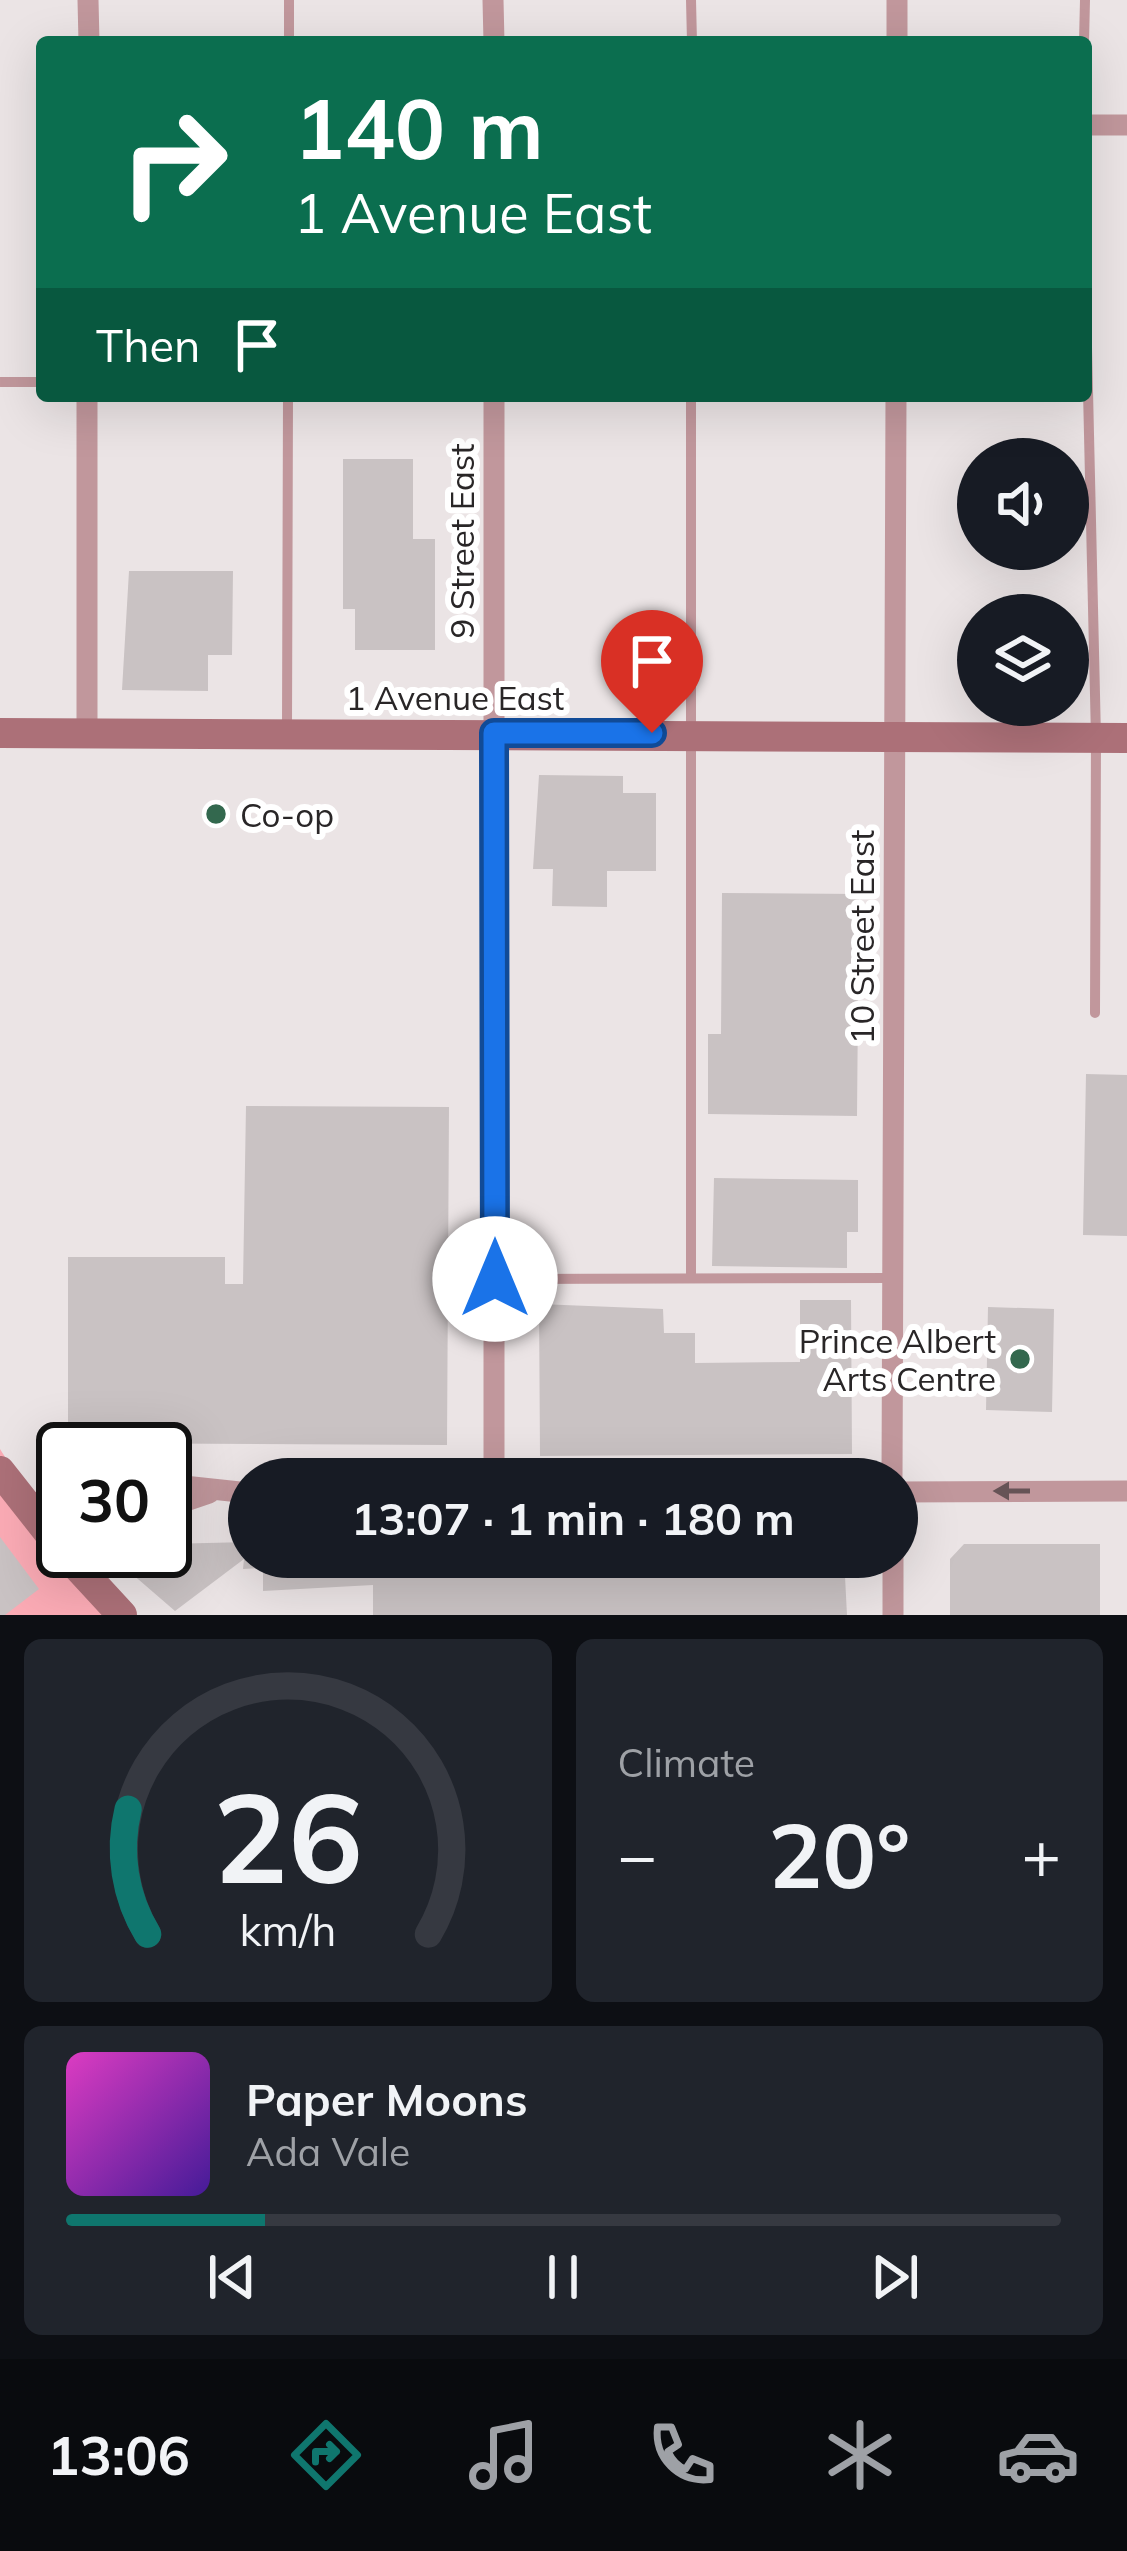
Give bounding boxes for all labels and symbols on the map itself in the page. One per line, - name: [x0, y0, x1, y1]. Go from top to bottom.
- street label: 9 Street East: [441, 444, 482, 639]
- pin: [601, 610, 703, 733]
- street label: 1 Avenue East: [346, 677, 564, 718]
- place label: Co-op: [240, 794, 334, 835]
- marker: Co-op: [203, 801, 229, 827]
- street label: 10 Street East: [841, 830, 882, 1044]
- position arrow: [432, 1216, 558, 1342]
- place label: Prince Albert Arts Centre: [799, 1320, 996, 1399]
- marker: Prince Albert Arts Centre: [1007, 1346, 1033, 1372]
- speed limit sign: 30: [36, 1422, 192, 1578]
- one-way arrow: [992, 1481, 1030, 1501]

